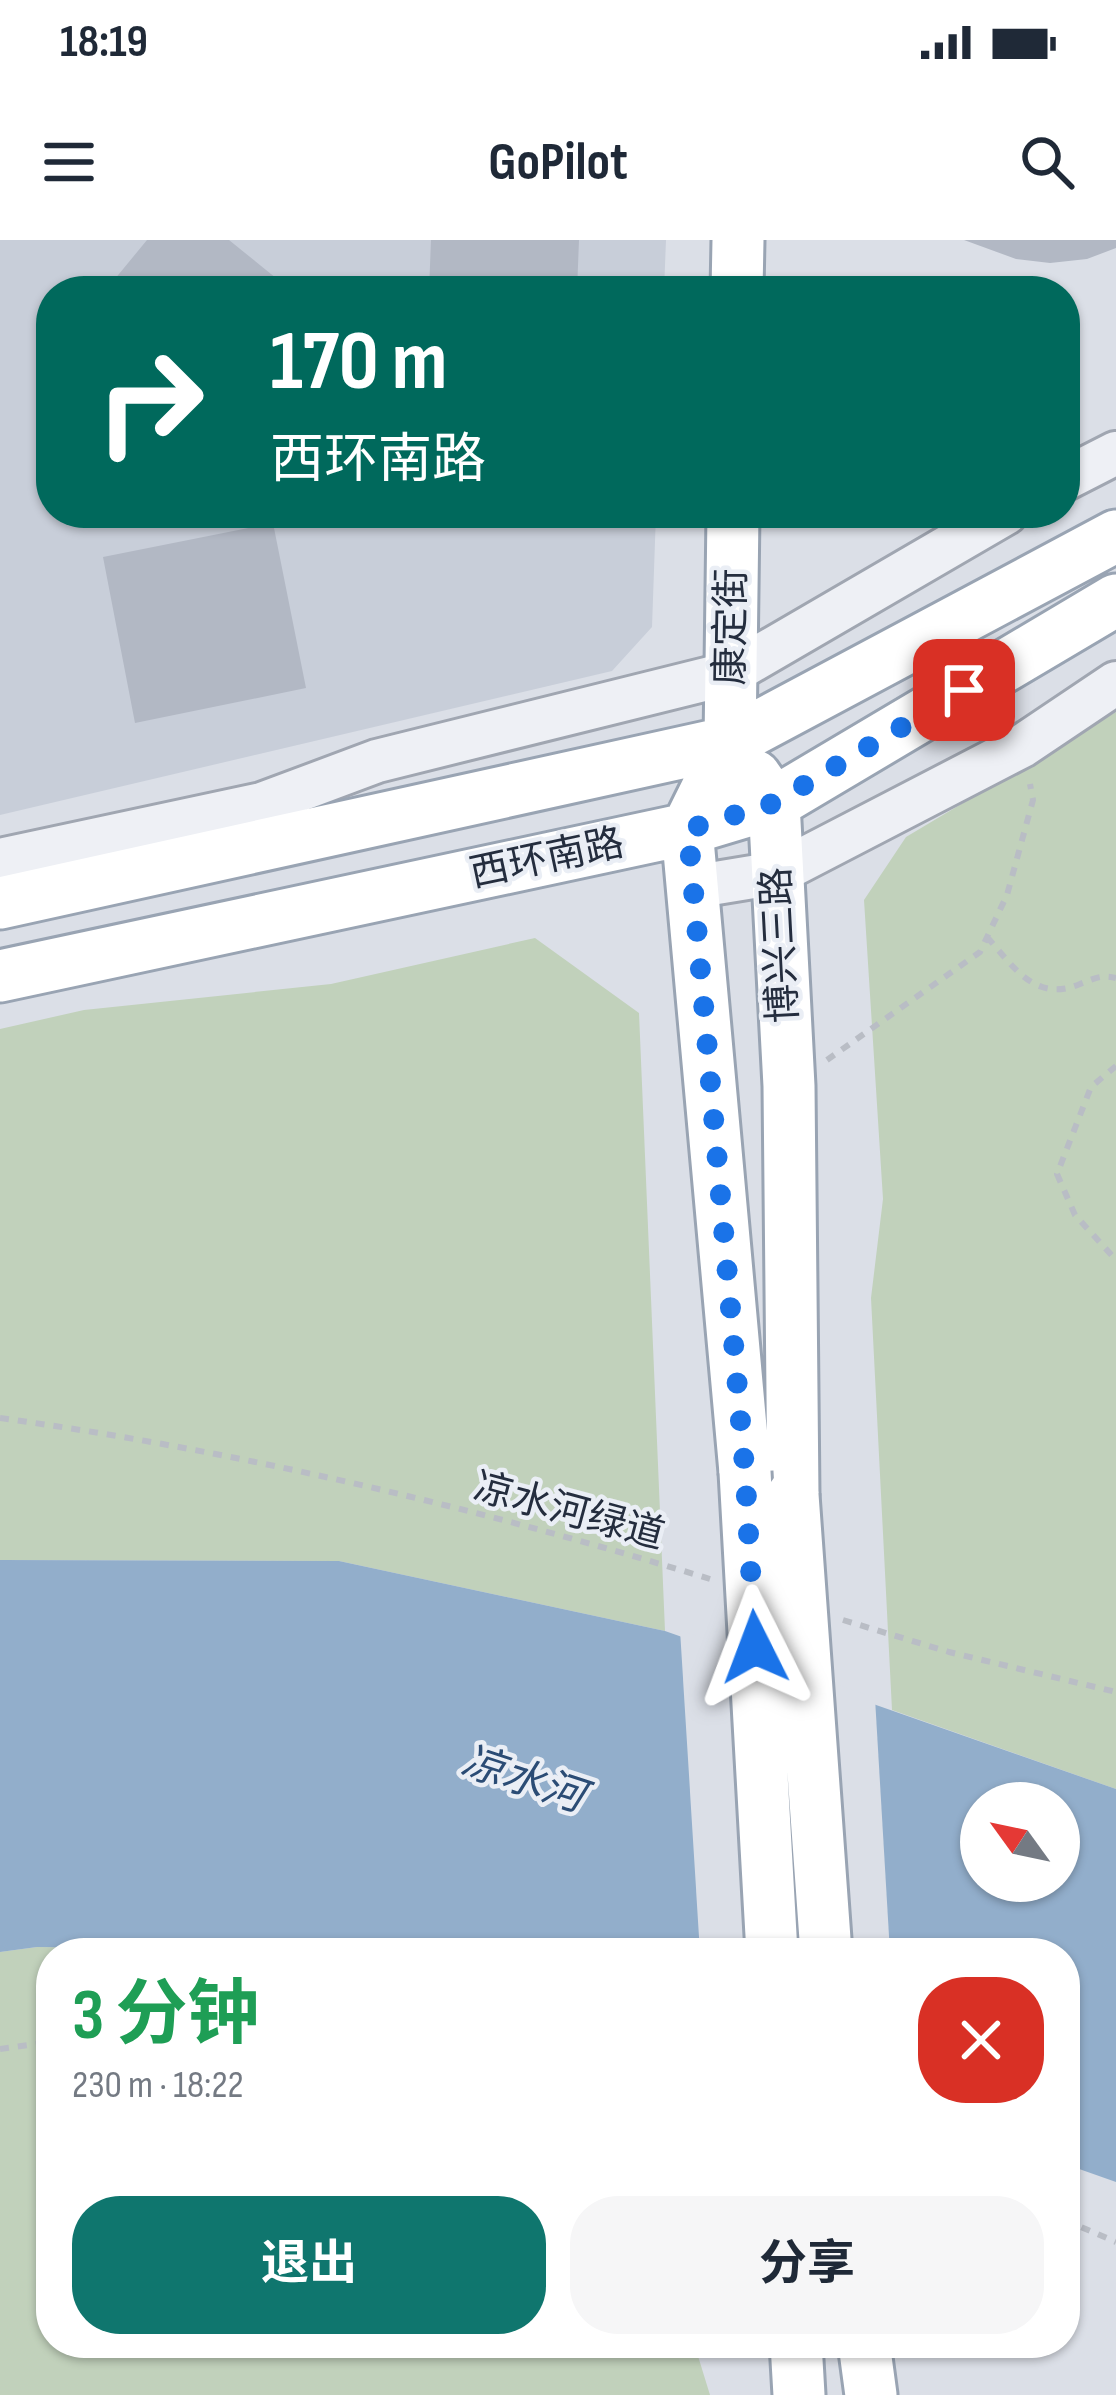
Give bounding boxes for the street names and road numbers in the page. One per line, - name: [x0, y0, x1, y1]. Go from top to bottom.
- street label: 康定街: [707, 568, 757, 686]
- street label: 西环南路: [466, 820, 628, 898]
- street label: 博兴三路: [753, 866, 809, 1024]
- street label: 凉水河绿道: [469, 1464, 669, 1560]

